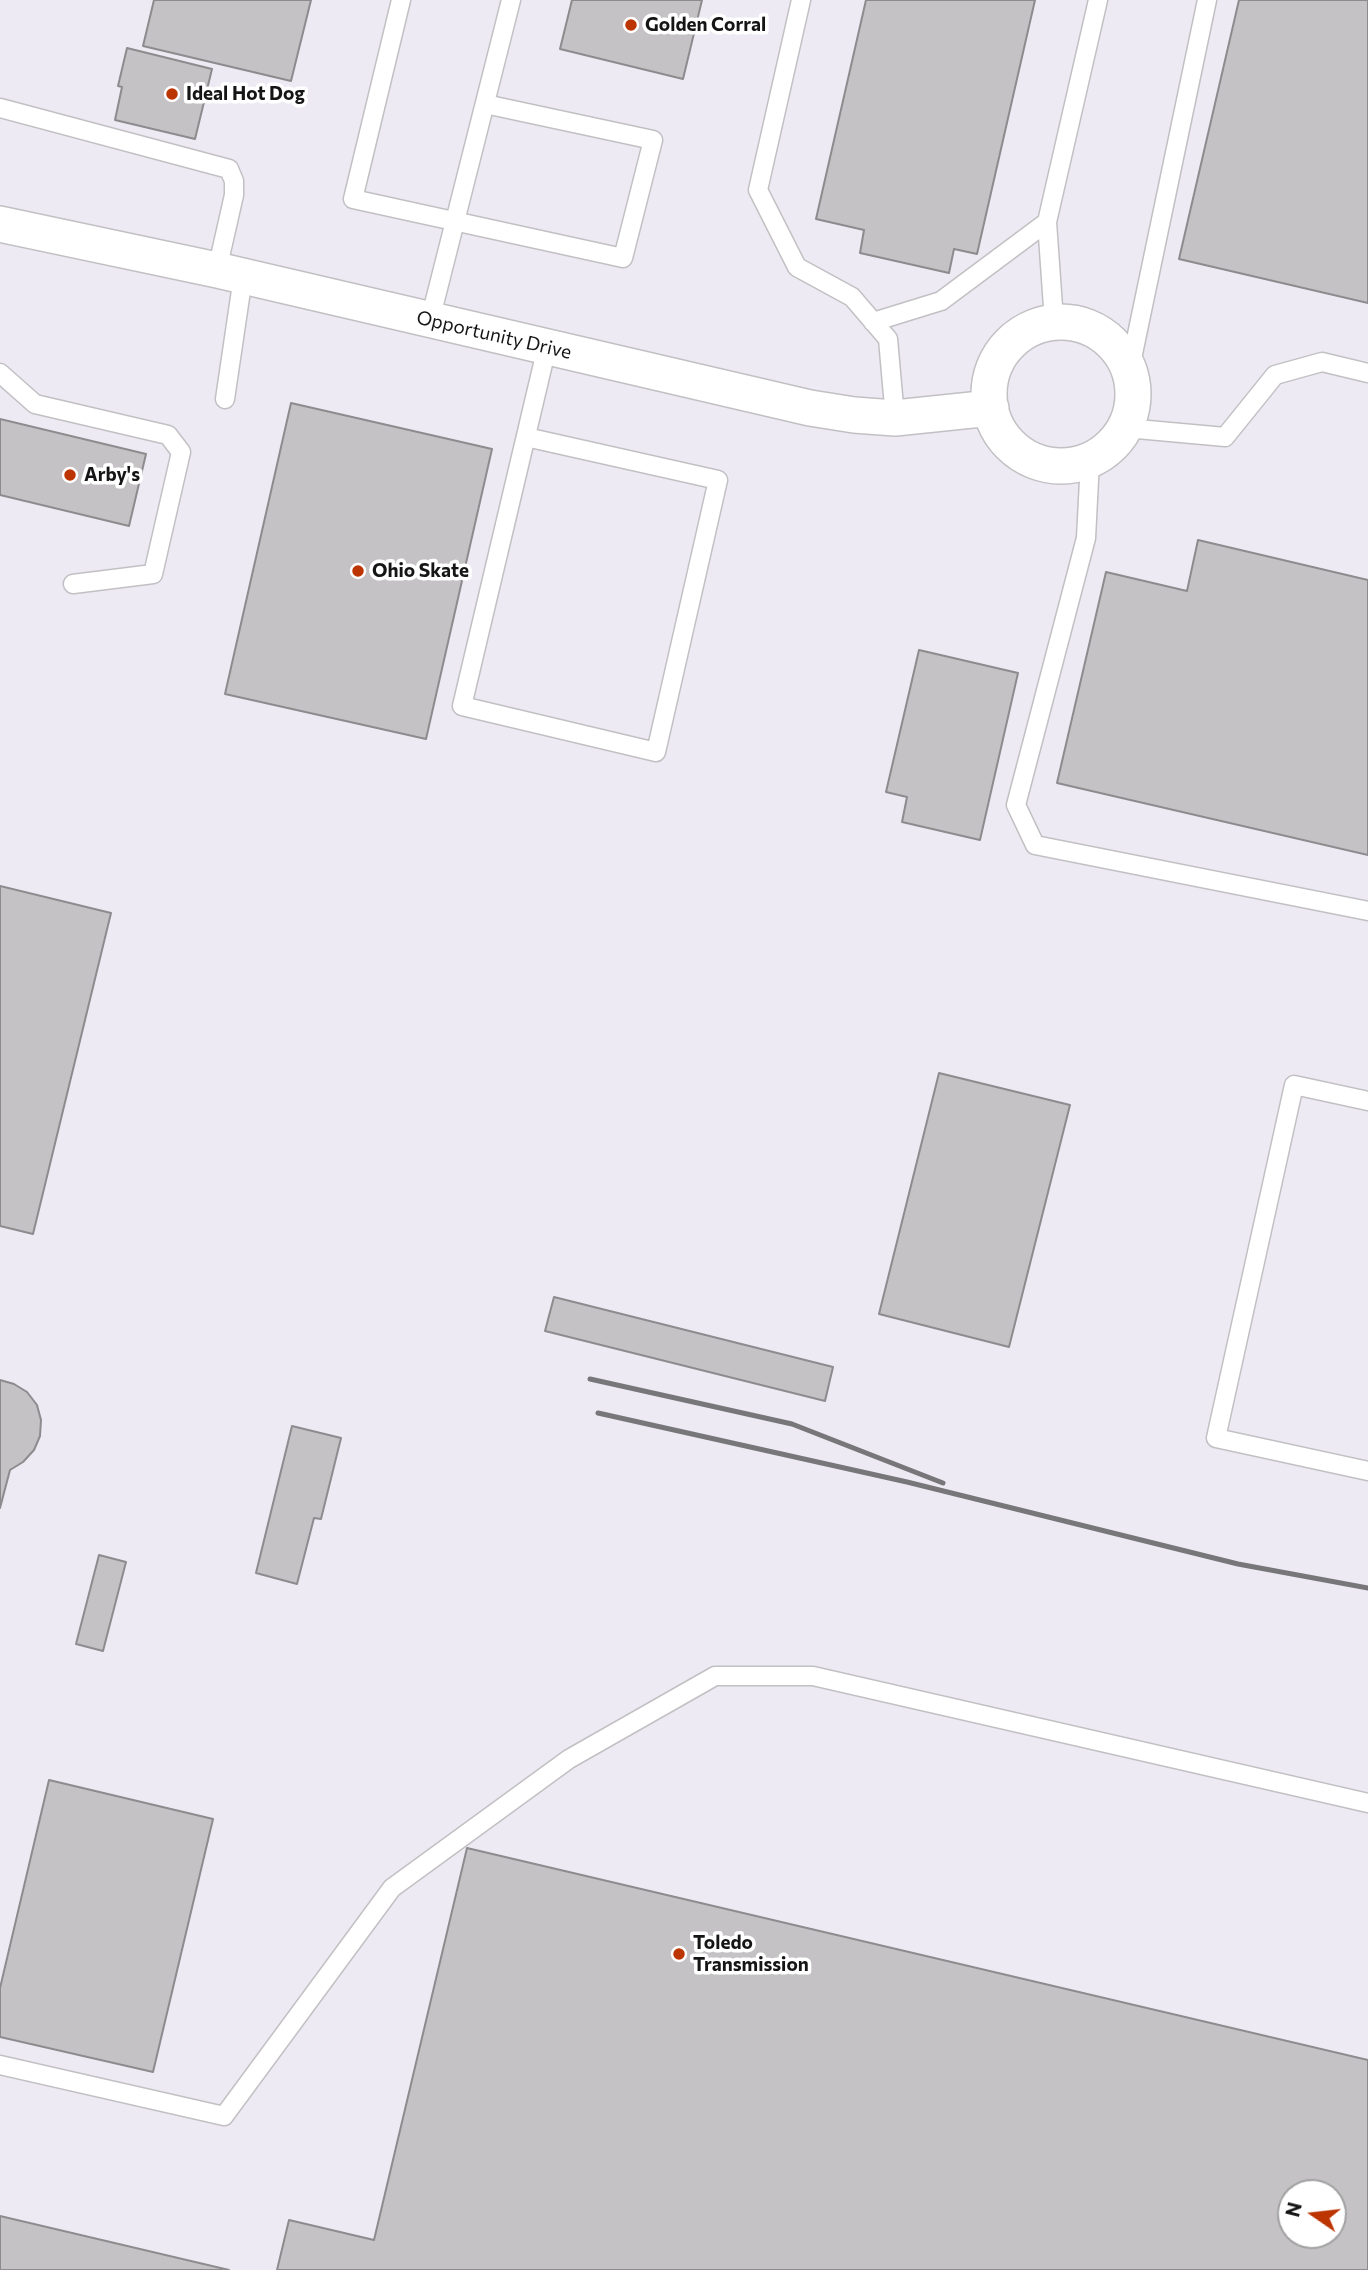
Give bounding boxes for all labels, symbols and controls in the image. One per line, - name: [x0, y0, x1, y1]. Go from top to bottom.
- place label: Golden Corral: [645, 14, 766, 36]
- marker: Golden Corral: [623, 17, 639, 33]
- place label: Ideal Hot Dog: [186, 83, 305, 105]
- marker: Ideal Hot Dog: [164, 86, 180, 102]
- street label: Opportunity Drive: [414, 306, 574, 364]
- place label: Arby's: [84, 464, 140, 486]
- marker: Arby's: [62, 467, 78, 483]
- place label: Ohio Skate: [372, 560, 469, 582]
- marker: Ohio Skate: [350, 563, 366, 579]
- place label: Toledo Transmission: [693, 1932, 809, 1976]
- marker: Toledo Transmission: [671, 1946, 687, 1962]
- north arrow: [1277, 2179, 1347, 2249]
- text: N: [1280, 2200, 1306, 2219]

